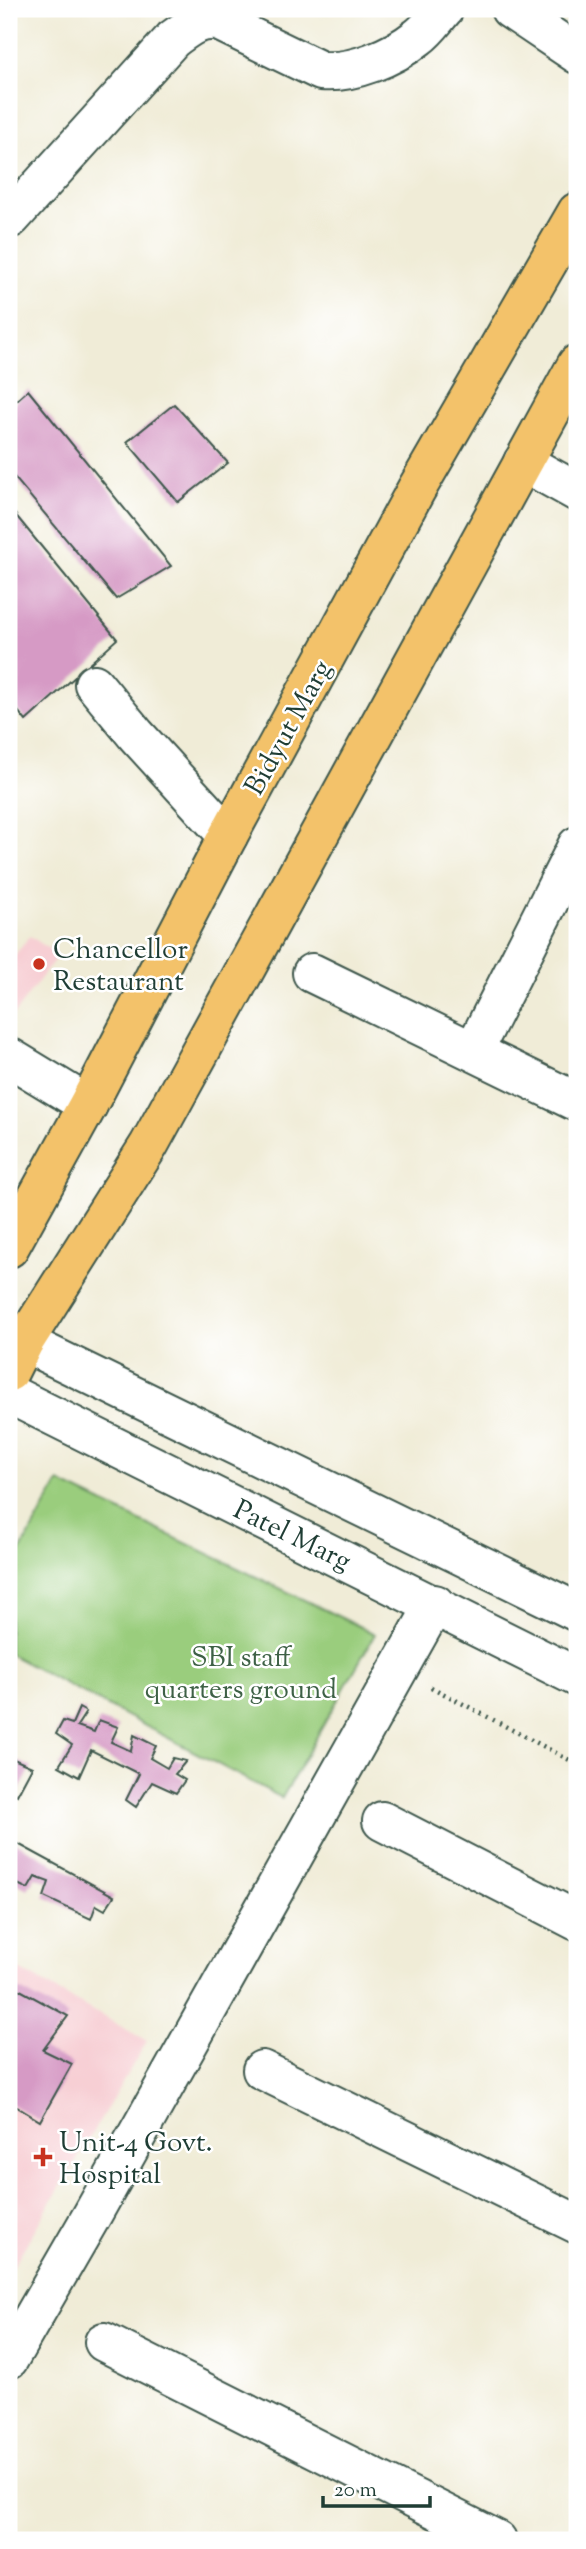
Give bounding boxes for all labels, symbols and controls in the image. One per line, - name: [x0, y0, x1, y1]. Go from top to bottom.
- street label: Bidyut Marg: [236, 654, 343, 803]
- place label: Chancellor Restaurant: [53, 931, 188, 1003]
- marker: Chancellor Restaurant: [31, 956, 47, 972]
- street label: Patel Marg: [226, 1491, 357, 1582]
- park label: SBI staff quarters ground: [145, 1639, 337, 1711]
- place label: Unit-4 Govt. Hospital: [59, 2124, 213, 2196]
- marker: Unit-4 Govt. Hospital: [33, 2147, 53, 2167]
- scale bar: [323, 2465, 430, 2509]
- text: 20 m: [334, 2476, 377, 2506]

